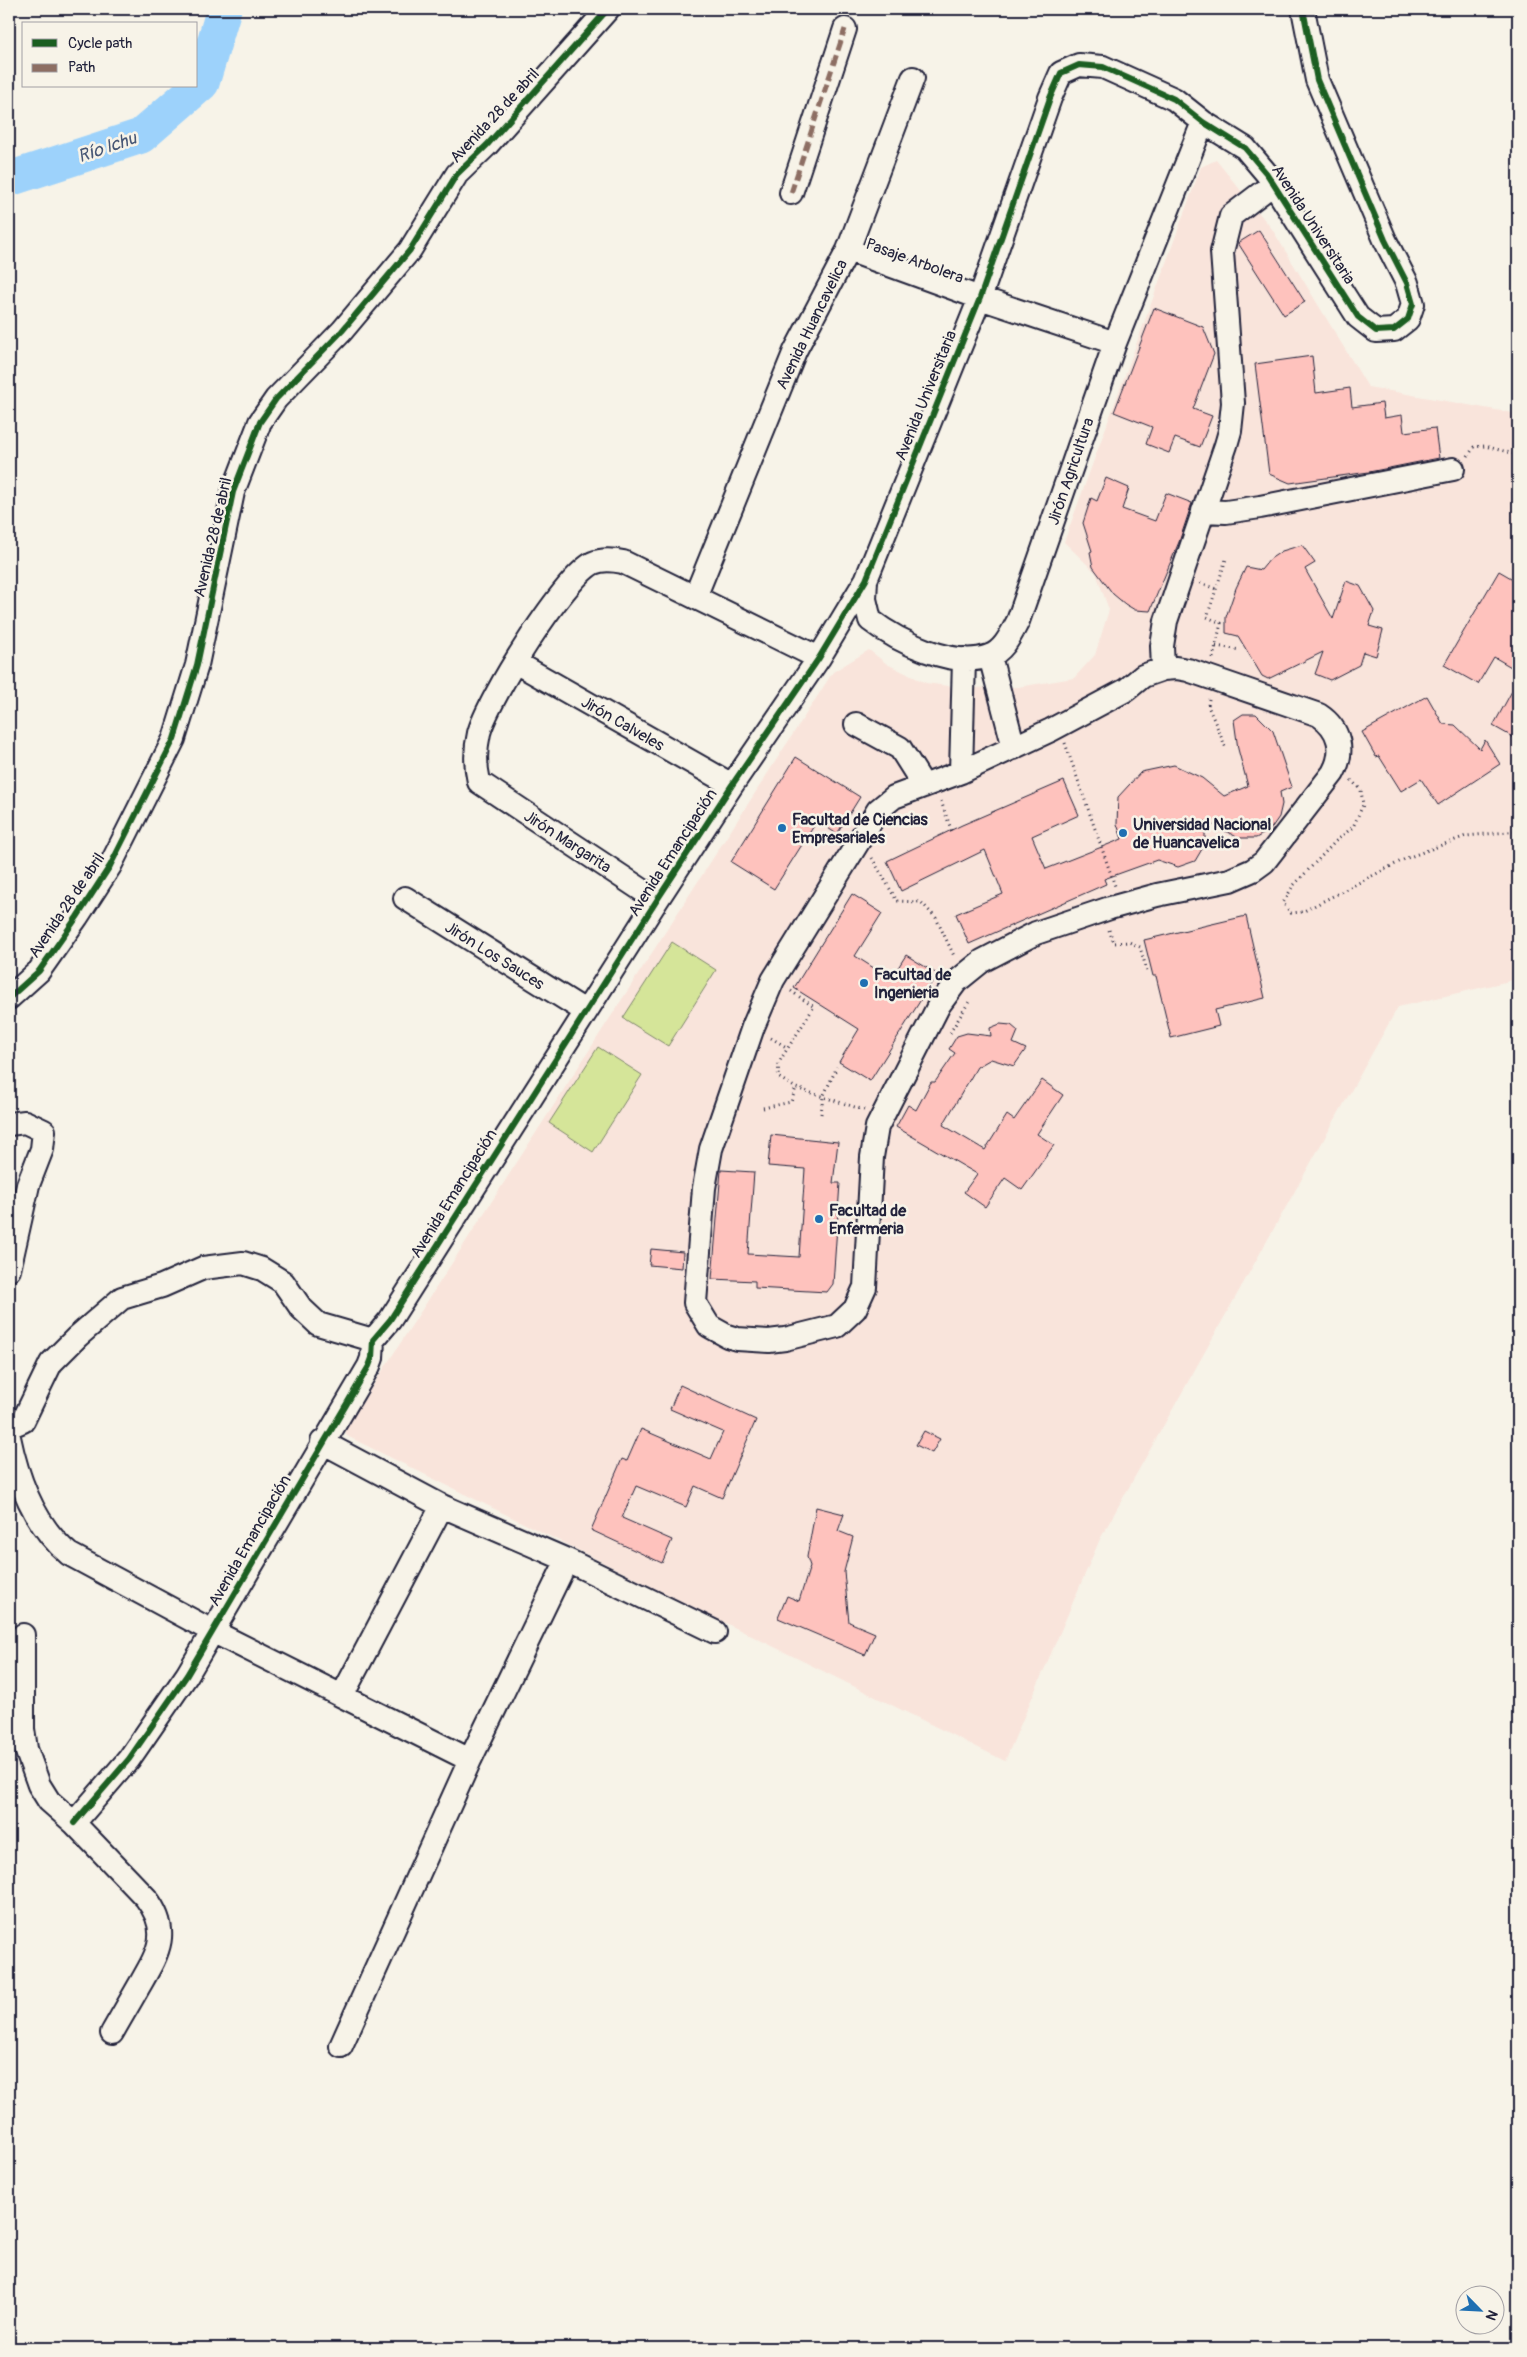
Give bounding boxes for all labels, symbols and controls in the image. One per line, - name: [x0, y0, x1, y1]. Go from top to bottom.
- legend: [22, 22, 198, 88]
- text: Cycle path: [68, 34, 132, 53]
- text: Path: [68, 58, 95, 77]
- street label: Avenida 28 de abril: [446, 64, 544, 167]
- water label: Río Ichu: [75, 126, 140, 168]
- street label: Avenida Universitaria: [1267, 161, 1359, 288]
- street label: Pasaje Arbolera: [863, 234, 966, 288]
- street label: Avenida Huancavelica: [772, 256, 852, 393]
- street label: Avenida Universitaria: [891, 327, 961, 463]
- street label: Jirón Agricultura: [1043, 415, 1099, 528]
- street label: Avenida 28 de abril: [189, 475, 236, 599]
- street label: Jirón Calveles: [577, 692, 668, 756]
- street label: Avenida Emancipación: [624, 785, 722, 920]
- street label: Jirón Margarita: [520, 806, 615, 877]
- place label: Facultad de Ciencias Empresariales: [792, 810, 928, 848]
- place label: Universidad Nacional de Huancavelica: [1133, 815, 1272, 853]
- marker: Facultad de Ciencias Empresariales: [776, 822, 788, 834]
- marker: Universidad Nacional de Huancavelica: [1117, 827, 1129, 839]
- street label: Avenida 28 de abril: [24, 849, 109, 962]
- street label: Jirón Los Sauces: [441, 917, 548, 994]
- place label: Facultad de Ingenieria: [874, 965, 952, 1003]
- marker: Facultad de Ingenieria: [858, 977, 870, 989]
- street label: Avenida Emancipación: [406, 1125, 502, 1262]
- place label: Facultad de Enfermeria: [829, 1201, 907, 1239]
- marker: Facultad de Enfermeria: [813, 1213, 825, 1225]
- street label: Avenida Emancipación: [204, 1471, 296, 1610]
- north arrow: [1454, 2284, 1504, 2334]
- text: N: [1482, 2307, 1501, 2323]

